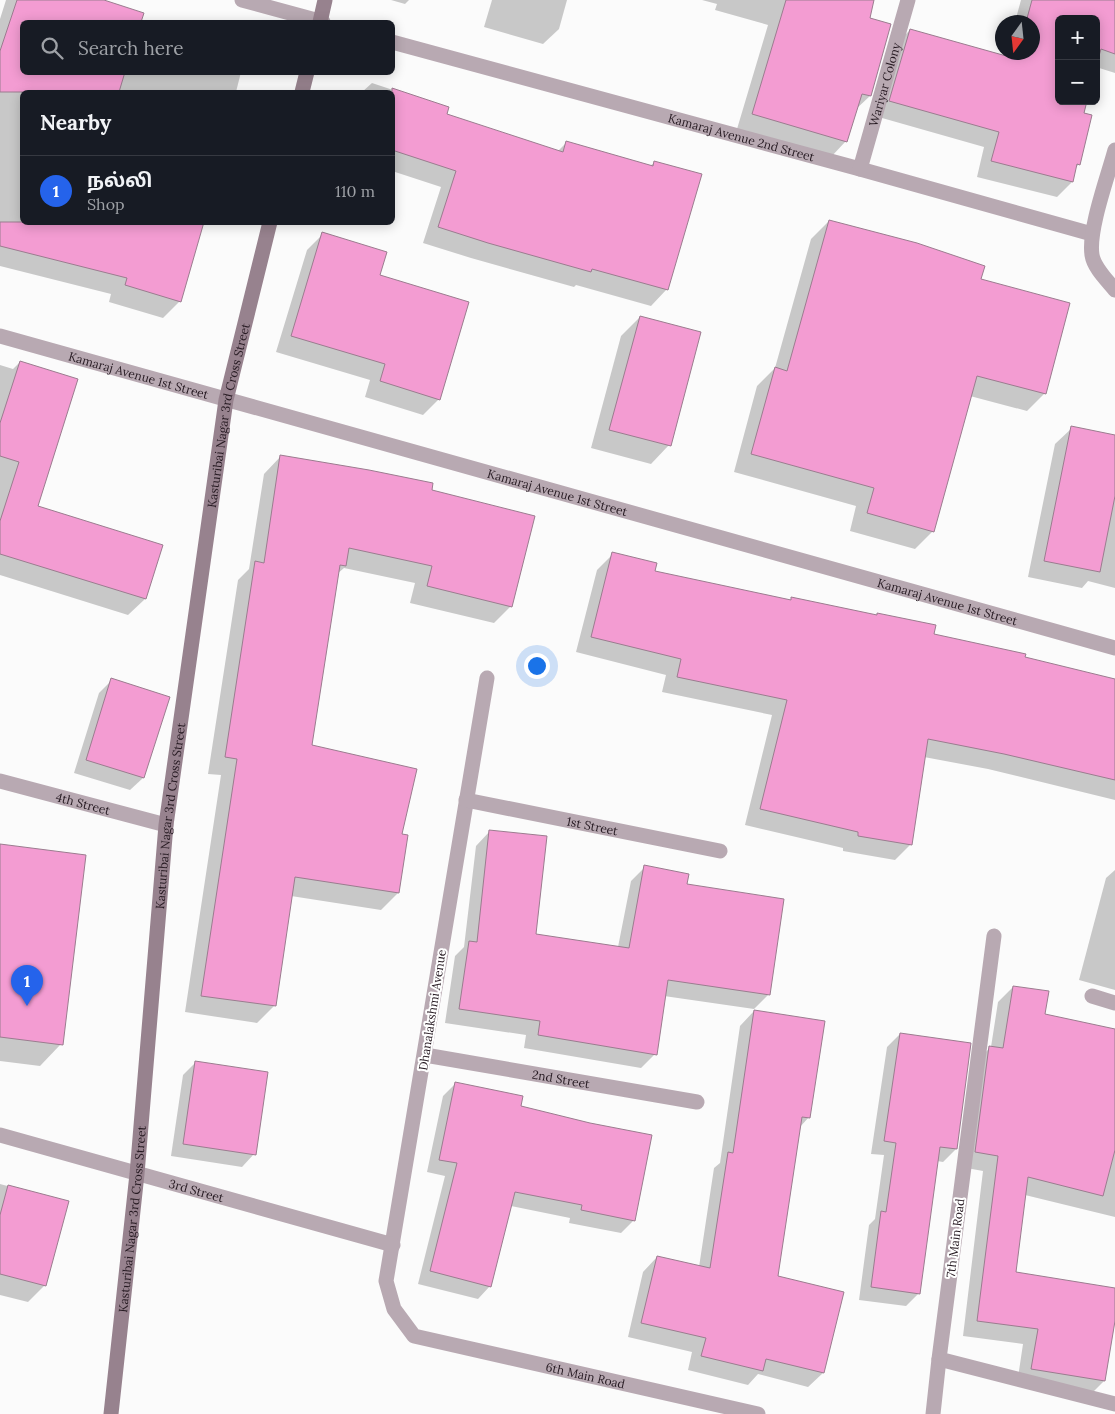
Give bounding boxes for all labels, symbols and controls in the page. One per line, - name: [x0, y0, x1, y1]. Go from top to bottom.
- north arrow: [995, 15, 1040, 60]
- map controls: [1055, 15, 1100, 105]
- button: +: [1055, 15, 1100, 60]
- search box: [20, 20, 395, 75]
- icon: search: [38, 34, 66, 62]
- text: Search here: [78, 36, 184, 60]
- street label: Wariyar Colony: [865, 40, 903, 128]
- button: −: [1055, 60, 1100, 105]
- text: Nearby: [40, 109, 111, 136]
- street label: Kamaraj Avenue 2nd Street: [666, 110, 817, 164]
- text: நல்லி: [87, 168, 152, 192]
- text: 1: [53, 181, 59, 201]
- text: 110 m: [335, 181, 375, 201]
- text: Shop: [87, 194, 125, 214]
- street label: Kasturibai Nagar 3rd Cross Street: [203, 321, 252, 509]
- street label: Kamaraj Avenue 1st Street: [67, 348, 211, 402]
- street label: Kamaraj Avenue 1st Street: [486, 465, 630, 519]
- street label: Kamaraj Avenue 1st Street: [876, 574, 1020, 628]
- your location: [524, 653, 550, 679]
- street label: Kasturibai Nagar 3rd Cross Street: [152, 721, 188, 910]
- street label: 4th Street: [54, 789, 112, 817]
- street label: 1st Street: [566, 813, 620, 838]
- street label: Dhanalakshmi Avenue: [415, 948, 449, 1072]
- pin: 1: [11, 965, 43, 1006]
- street label: 2nd Street: [531, 1066, 591, 1091]
- street label: Kasturibai Nagar 3rd Cross Street: [115, 1125, 149, 1313]
- street label: 3rd Street: [167, 1175, 226, 1205]
- street label: 7th Main Road: [943, 1198, 967, 1278]
- street label: 6th Main Road: [544, 1359, 627, 1391]

